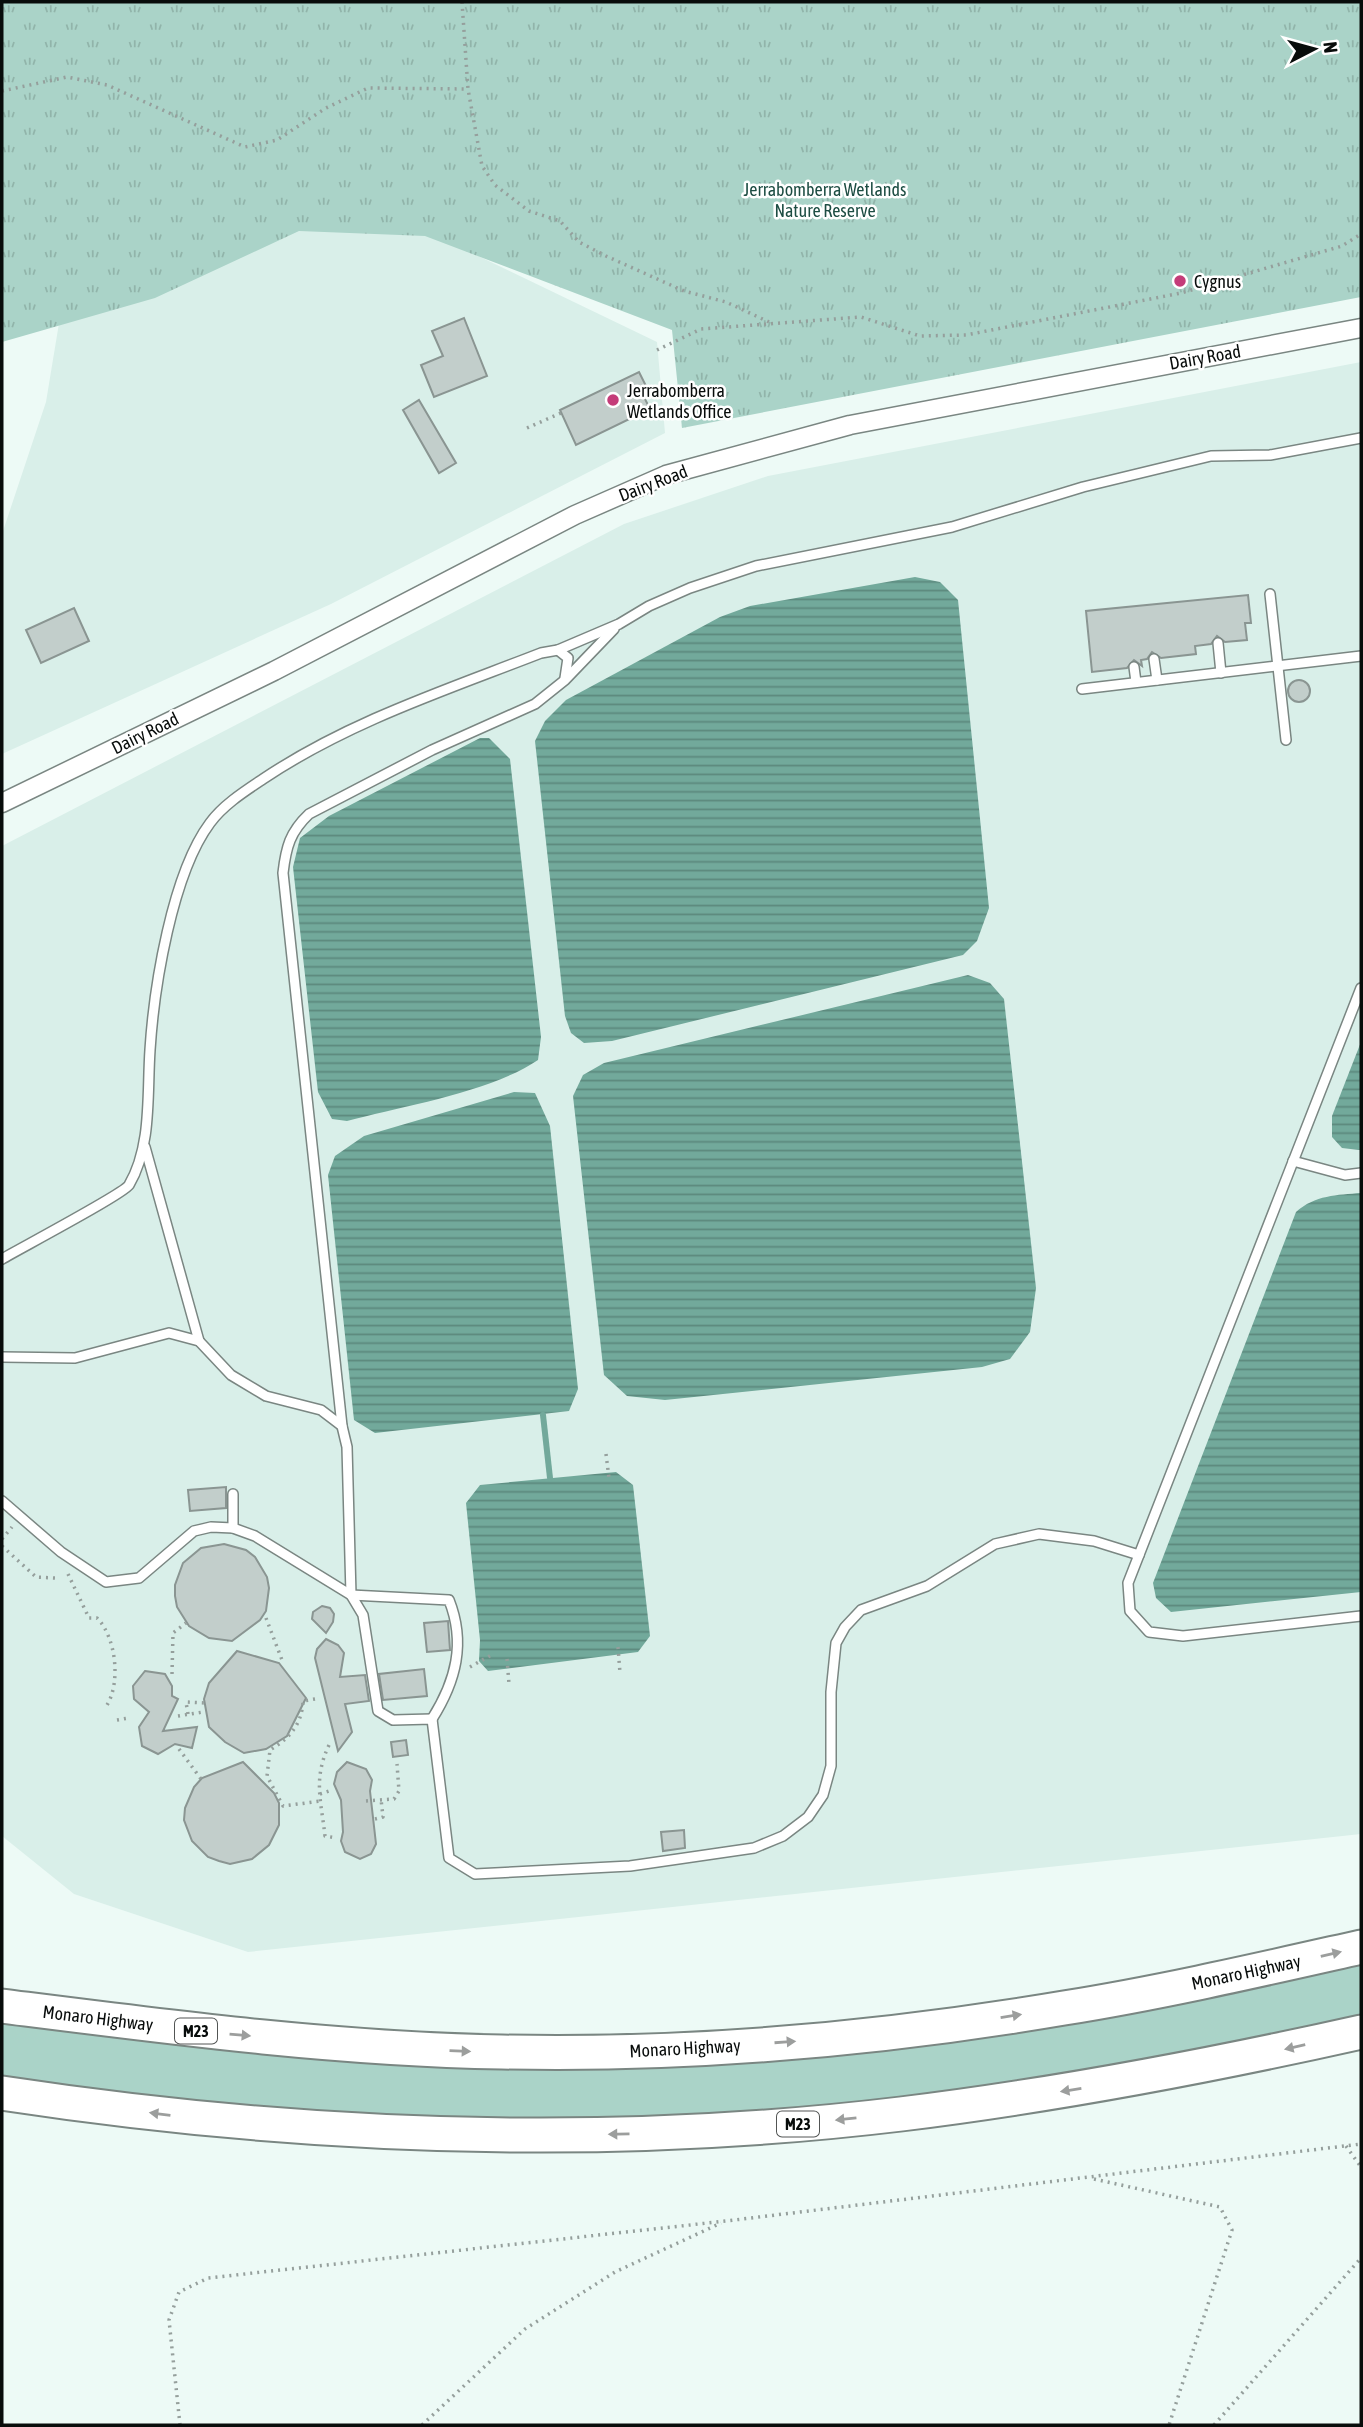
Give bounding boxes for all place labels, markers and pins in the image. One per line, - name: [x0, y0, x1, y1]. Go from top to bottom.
- place label: Cygnus: [1194, 271, 1241, 292]
- marker: Cygnus: [1172, 273, 1188, 289]
- place label: Jerrabomberra Wetlands Office: [627, 380, 731, 422]
- marker: Jerrabomberra Wetlands Office: [605, 392, 621, 408]

